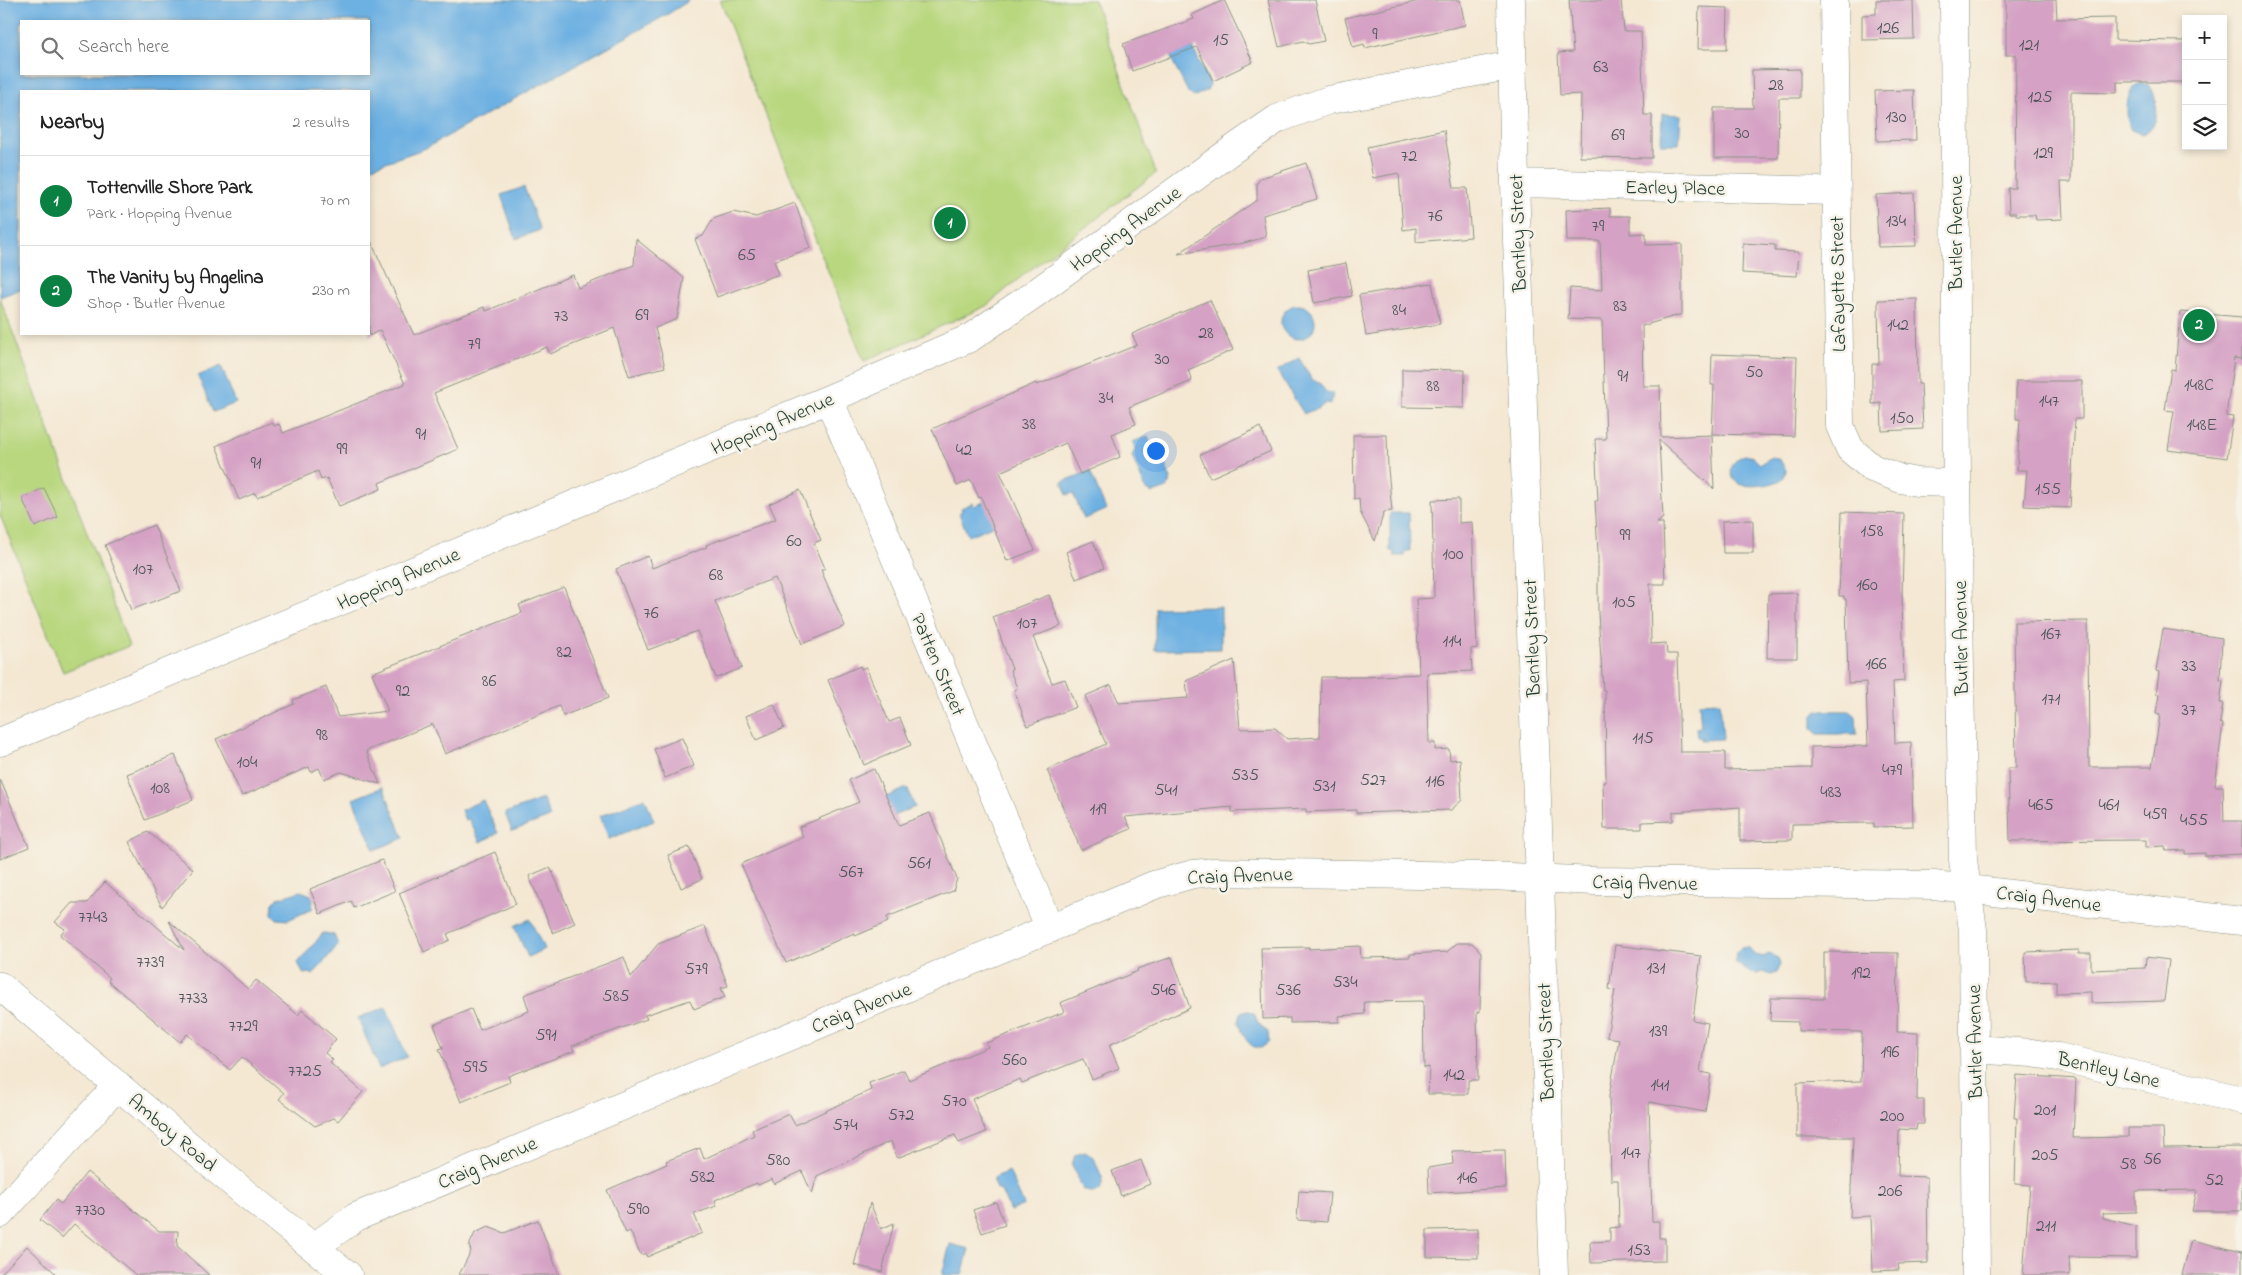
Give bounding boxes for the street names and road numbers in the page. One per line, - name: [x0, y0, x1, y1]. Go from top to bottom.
- street label: Bentley Street: [1503, 173, 1536, 293]
- street label: Earley Place: [1625, 174, 1725, 205]
- street label: Butler Avenue: [1943, 176, 1972, 291]
- street label: Hopping Avenue: [1065, 180, 1189, 281]
- street label: Lafayette Street: [1824, 215, 1855, 352]
- street label: Hopping Avenue: [707, 386, 839, 465]
- street label: Hopping Avenue: [333, 541, 465, 620]
- street label: Bentley Street: [1517, 578, 1550, 698]
- street label: Butler Avenue: [1947, 580, 1978, 697]
- street label: Patten Street: [902, 609, 971, 721]
- street label: Craig Avenue: [1187, 861, 1293, 895]
- street label: Craig Avenue: [1592, 869, 1698, 901]
- street label: Craig Avenue: [1995, 880, 2103, 922]
- street label: Craig Avenue: [808, 976, 917, 1043]
- street label: Bentley Street: [1531, 982, 1564, 1102]
- street label: Butler Avenue: [1961, 984, 1992, 1101]
- street label: Bentley Lane: [2053, 1045, 2163, 1097]
- street label: Amboy Road: [121, 1088, 222, 1180]
- street label: Craig Avenue: [434, 1130, 543, 1199]

